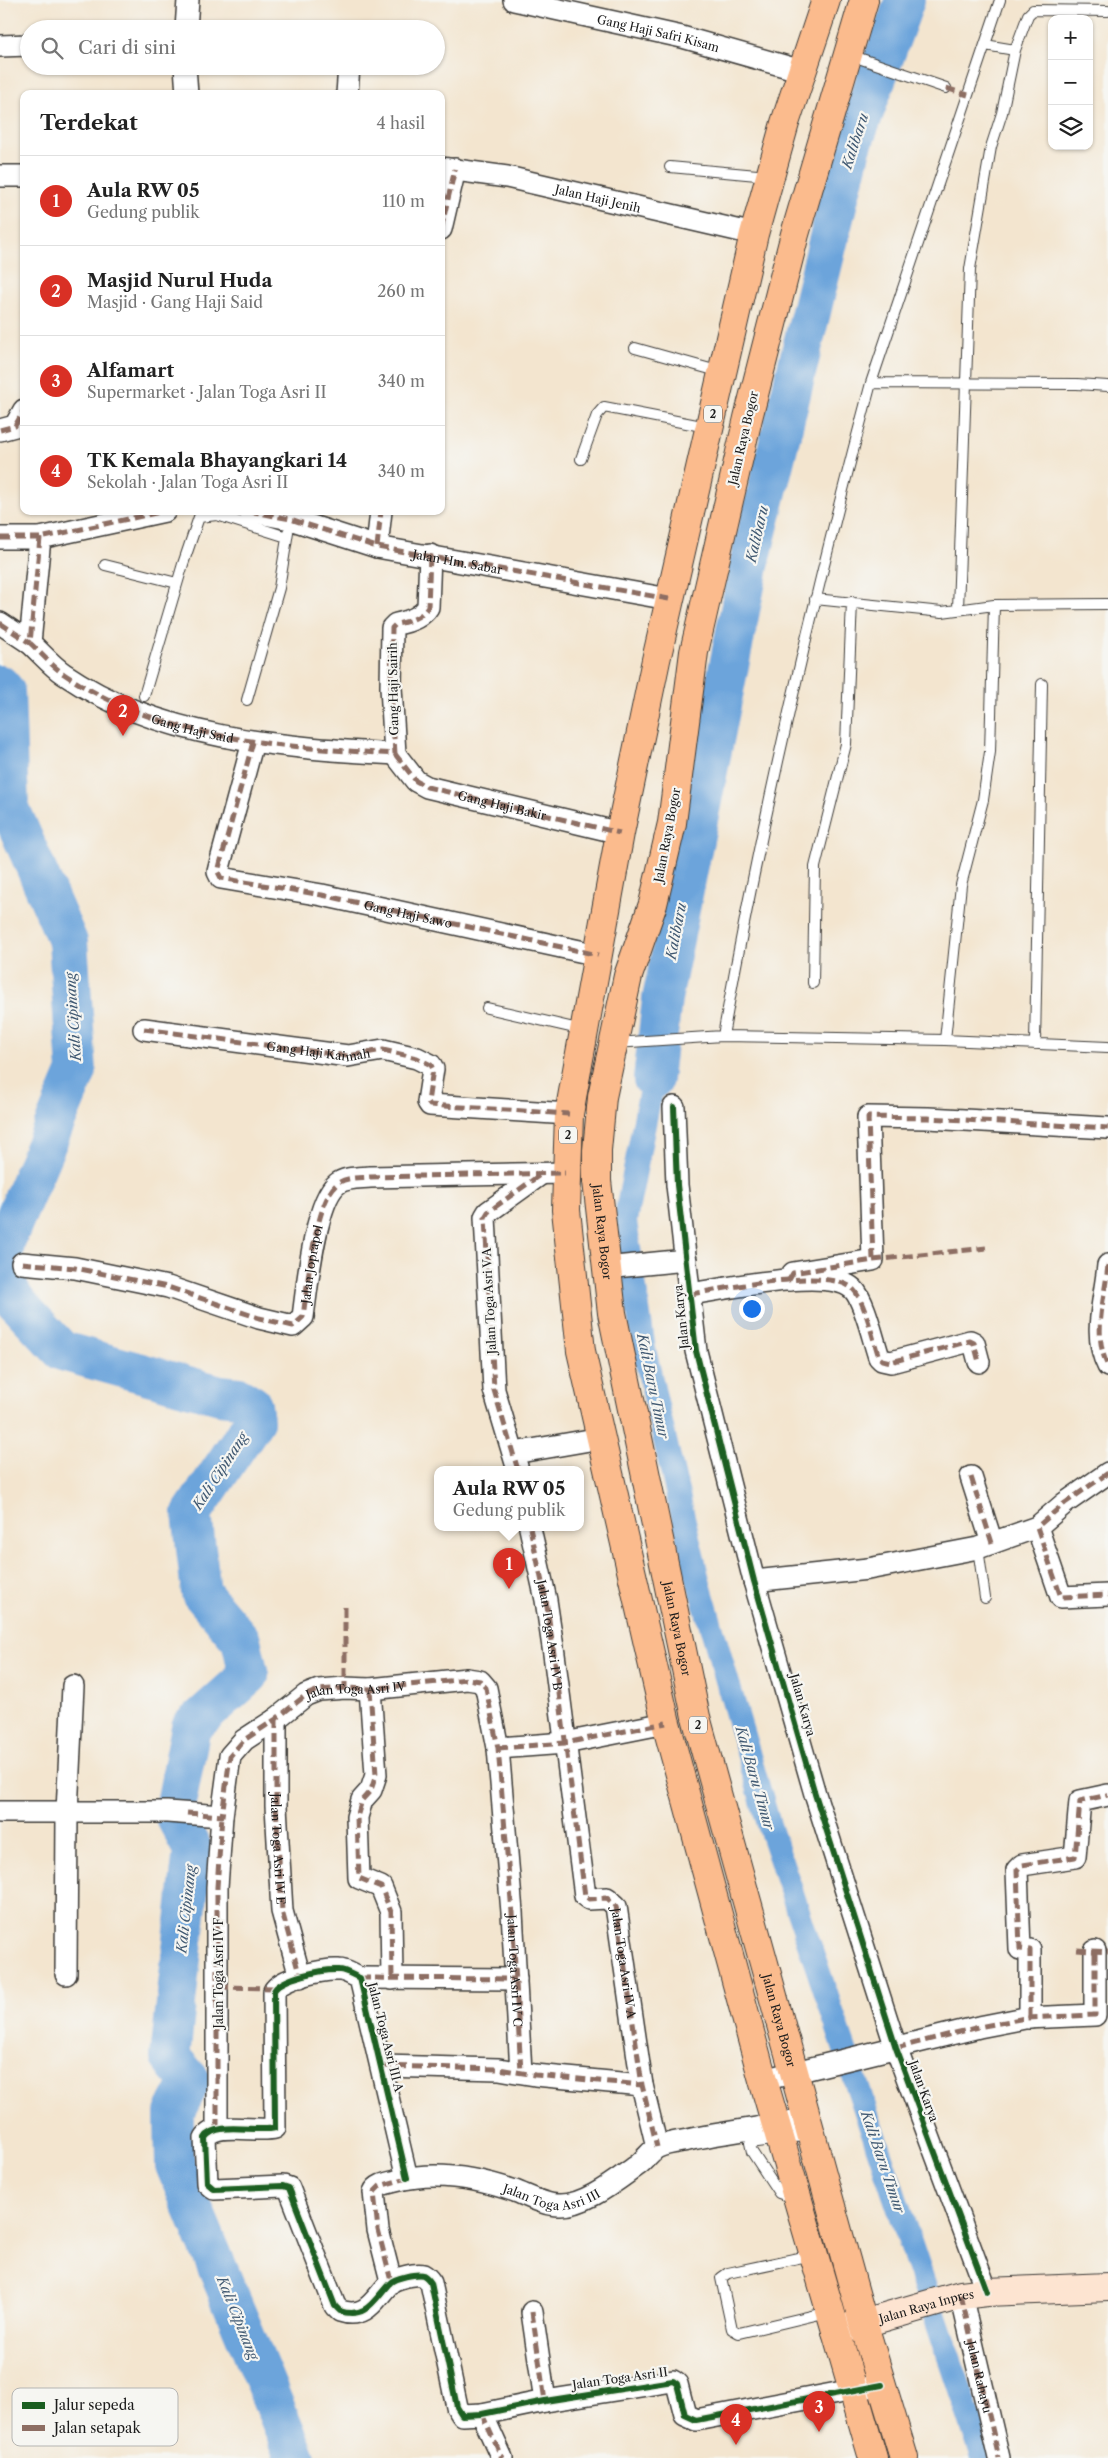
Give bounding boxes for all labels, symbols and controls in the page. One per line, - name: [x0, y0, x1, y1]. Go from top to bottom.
- street label: Gang Haji Safri Kisam: [596, 11, 721, 55]
- map controls: [1048, 15, 1093, 150]
- button: +: [1048, 15, 1093, 60]
- search box: [20, 20, 445, 75]
- icon: search: [38, 34, 66, 62]
- text: Cari di sini: [78, 36, 176, 59]
- button: −: [1048, 60, 1093, 105]
- button: layers: [1048, 105, 1093, 150]
- text: Terdekat: [40, 110, 138, 135]
- water label: Kalibaru: [837, 110, 873, 172]
- text: 4 hasil: [376, 113, 425, 133]
- text: Aula RW 05: [87, 179, 199, 202]
- street label: Jalan Haji Jenih: [552, 180, 643, 215]
- text: 1: [52, 191, 60, 211]
- text: 110 m: [382, 191, 425, 211]
- text: Gedung publik: [87, 202, 199, 222]
- text: Masjid Nurul Huda: [87, 269, 273, 292]
- text: 2: [51, 281, 61, 301]
- text: 260 m: [377, 281, 425, 301]
- text: Masjid · Gang Haji Said: [87, 292, 263, 312]
- text: Alfamart: [87, 359, 174, 382]
- text: 3: [51, 371, 61, 391]
- text: 340 m: [378, 371, 425, 391]
- text: Supermarket · Jalan Toga Asri II: [87, 382, 327, 402]
- street label: Jalan Raya Bogor: [724, 390, 761, 488]
- road number: 2: [704, 406, 722, 422]
- text: TK Kemala Bhayangkari 14: [87, 449, 347, 472]
- text: 4: [51, 461, 61, 481]
- text: 340 m: [378, 461, 425, 481]
- text: Sekolah · Jalan Toga Asri II: [87, 472, 288, 492]
- water label: Kalibaru: [742, 503, 772, 565]
- street label: Jalan Hm. Sabar: [409, 546, 504, 577]
- street label: Gang Haji Sairih: [385, 642, 401, 736]
- pin: 2: [107, 695, 139, 736]
- street label: Gang Haji Said: [149, 710, 236, 746]
- street label: Jalan Raya Bogor: [650, 786, 684, 886]
- street label: Gang Haji Bakir: [457, 787, 548, 823]
- street label: Gang Haji Sawo: [363, 897, 454, 931]
- water label: Kalibaru: [662, 900, 690, 962]
- water label: Kali Cipinang: [61, 970, 85, 1063]
- street label: Gang Haji Kaimah: [266, 1038, 372, 1064]
- road number: 2: [559, 1126, 577, 1144]
- street label: Jalan Raya Bogor: [590, 1181, 616, 1280]
- street label: Jalan Joprapol: [297, 1223, 325, 1307]
- street label: Jalan Toga Asri V A: [479, 1246, 499, 1357]
- street label: Jalan Karya: [670, 1284, 692, 1352]
- your location: [739, 1296, 765, 1322]
- water label: Kali Baru Timur: [633, 1331, 673, 1442]
- water label: Kali Cipinang: [188, 1427, 253, 1514]
- popup: [434, 1466, 584, 1531]
- text: Aula RW 05: [453, 1477, 565, 1500]
- text: Gedung publik: [453, 1500, 565, 1520]
- pin: 1: [493, 1548, 525, 1589]
- street label: Jalan Toga Asri IV B: [534, 1576, 566, 1691]
- street label: Jalan Raya Bogor: [660, 1578, 695, 1677]
- street label: Jalan Karya: [786, 1670, 819, 1739]
- street label: Jalan Toga Asri IV: [302, 1678, 406, 1703]
- road number: 2: [689, 1716, 707, 1734]
- water label: Kali Baru Timur: [731, 1723, 779, 1833]
- street label: Jalan Toga Asri IV E: [269, 1791, 289, 1905]
- water label: Kali Cipinang: [172, 1862, 200, 1955]
- street label: Jalan Toga Asri IV A: [609, 1905, 640, 2020]
- street label: Jalan Toga Asri IV C: [505, 1912, 526, 2027]
- street label: Jalan Toga Asri IV F: [211, 1917, 226, 2030]
- street label: Jalan Raya Bogor: [759, 1970, 800, 2069]
- street label: Jalan Toga Asri III A: [365, 1979, 407, 2094]
- street label: Jalan Karya: [905, 2056, 942, 2124]
- water label: Kali Baru Timur: [857, 2107, 909, 2217]
- street label: Jalan Toga Asri III: [500, 2178, 602, 2194]
- text: Jalan Toga Asri III: [499, 2180, 602, 2213]
- water label: Kali Cipinang: [213, 2273, 264, 2364]
- street label: Jalan Raya Inpres: [875, 2286, 975, 2326]
- street label: Jalan Rahayu: [964, 2337, 996, 2415]
- street label: Jalan Toga Asri II: [569, 2364, 669, 2392]
- legend: [12, 2388, 178, 2446]
- pin: 3: [803, 2391, 835, 2432]
- text: Jalur sepeda: [52, 2396, 135, 2414]
- pin: 4: [720, 2404, 752, 2445]
- text: Jalan setapak: [52, 2419, 141, 2437]

